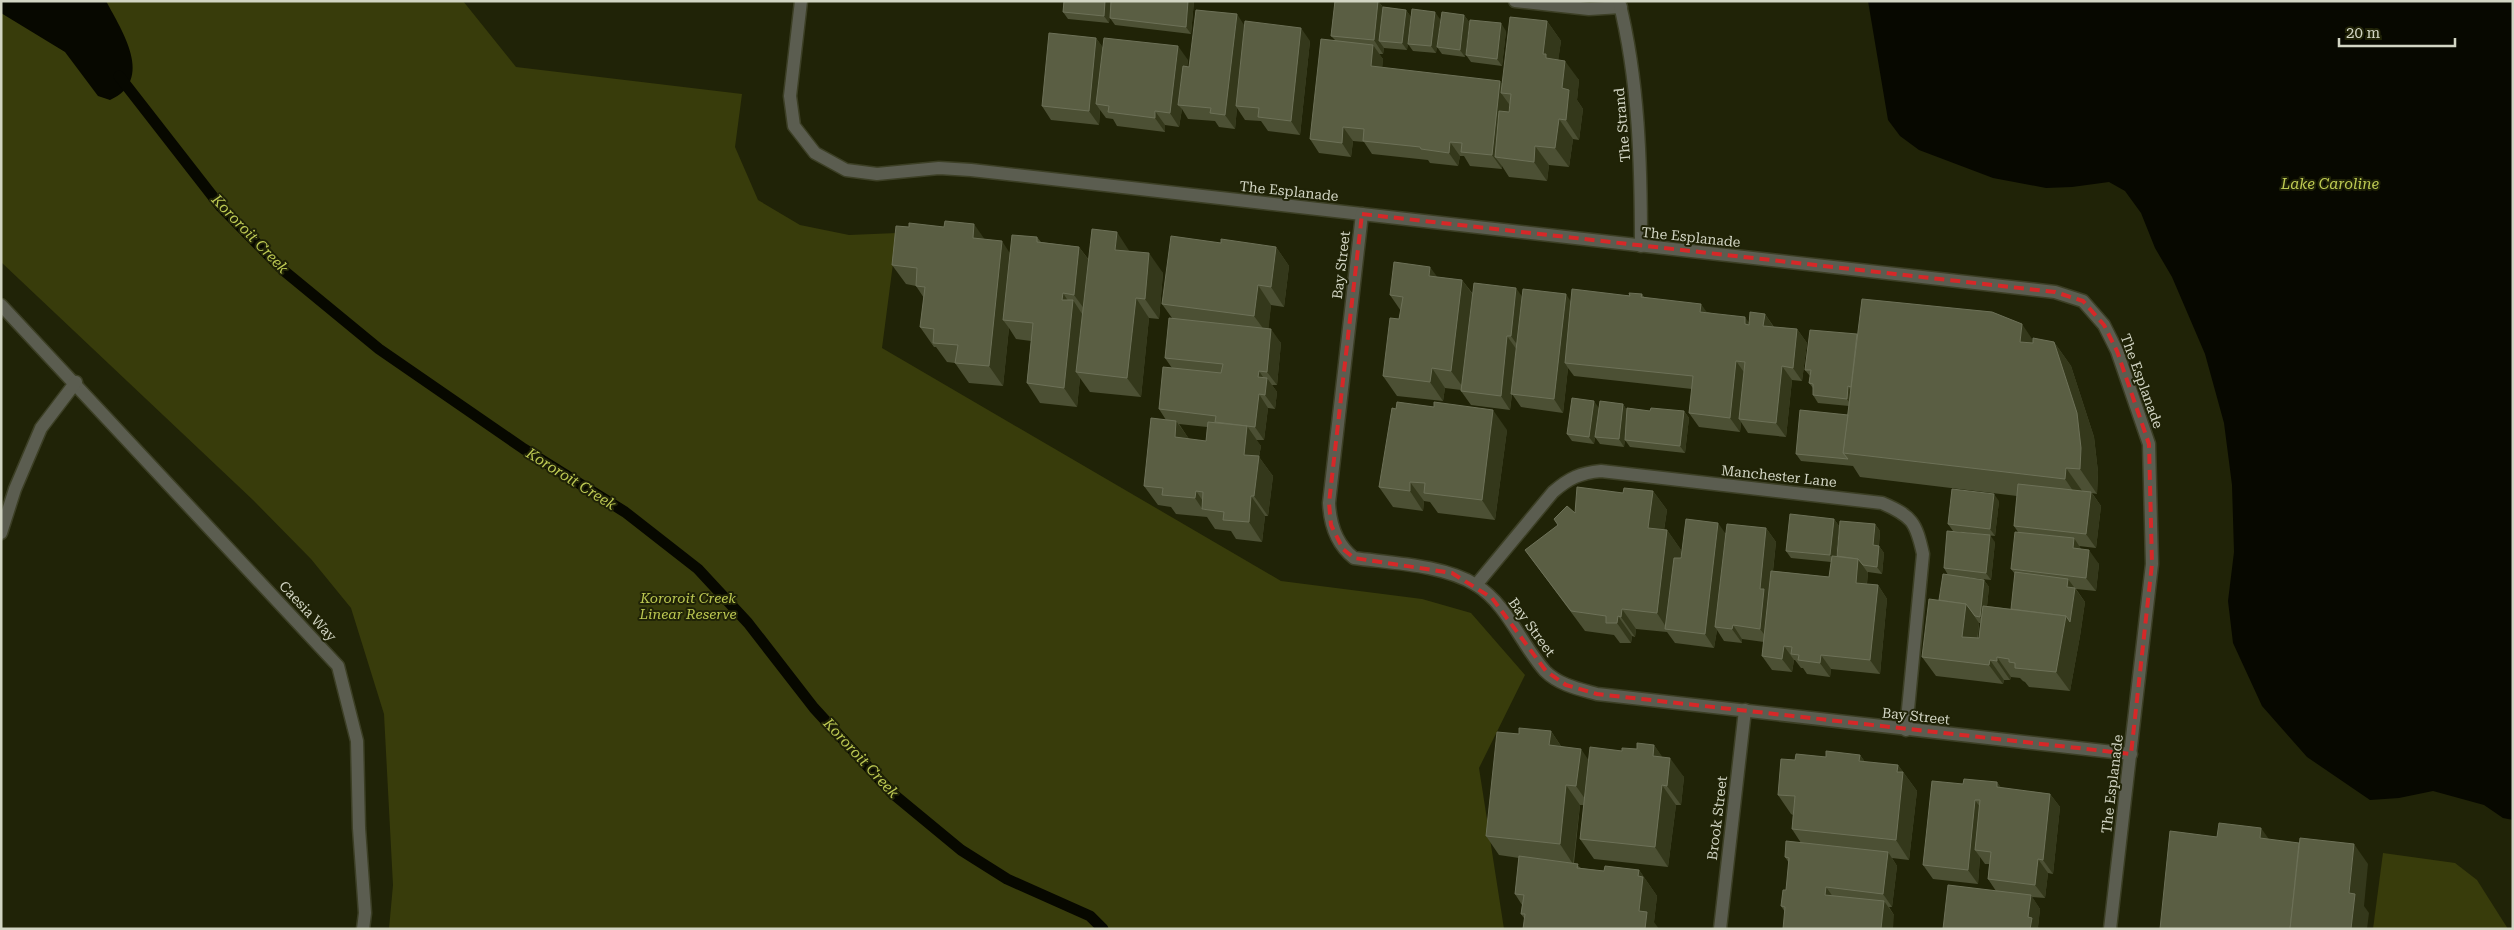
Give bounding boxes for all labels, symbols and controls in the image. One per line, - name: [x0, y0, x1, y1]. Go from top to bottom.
- scale bar: [2339, 15, 2455, 47]
- text: 20 m: [2346, 24, 2381, 42]
- street label: The Strand: [1611, 87, 1633, 163]
- water label: Lake Caroline: [2280, 175, 2379, 193]
- street label: The Esplanade: [1239, 178, 1340, 204]
- water label: Kororoit Creek: [207, 190, 293, 278]
- street label: The Esplanade: [1641, 224, 1742, 250]
- street label: Bay Street: [1329, 230, 1353, 300]
- street label: The Esplanade: [2117, 331, 2167, 431]
- water label: Kororoit Creek: [522, 444, 620, 514]
- street label: Manchester Lane: [1720, 462, 1838, 490]
- street label: Caesia Way: [276, 578, 340, 645]
- park label: Kororoit Creek Linear Reserve: [638, 590, 737, 622]
- street label: Bay Street: [1505, 595, 1559, 659]
- street label: Bay Street: [1881, 704, 1951, 728]
- water label: Kororoit Creek: [819, 714, 903, 802]
- street label: The Esplanade: [2098, 733, 2126, 834]
- street label: Brook Street: [1704, 775, 1730, 861]

